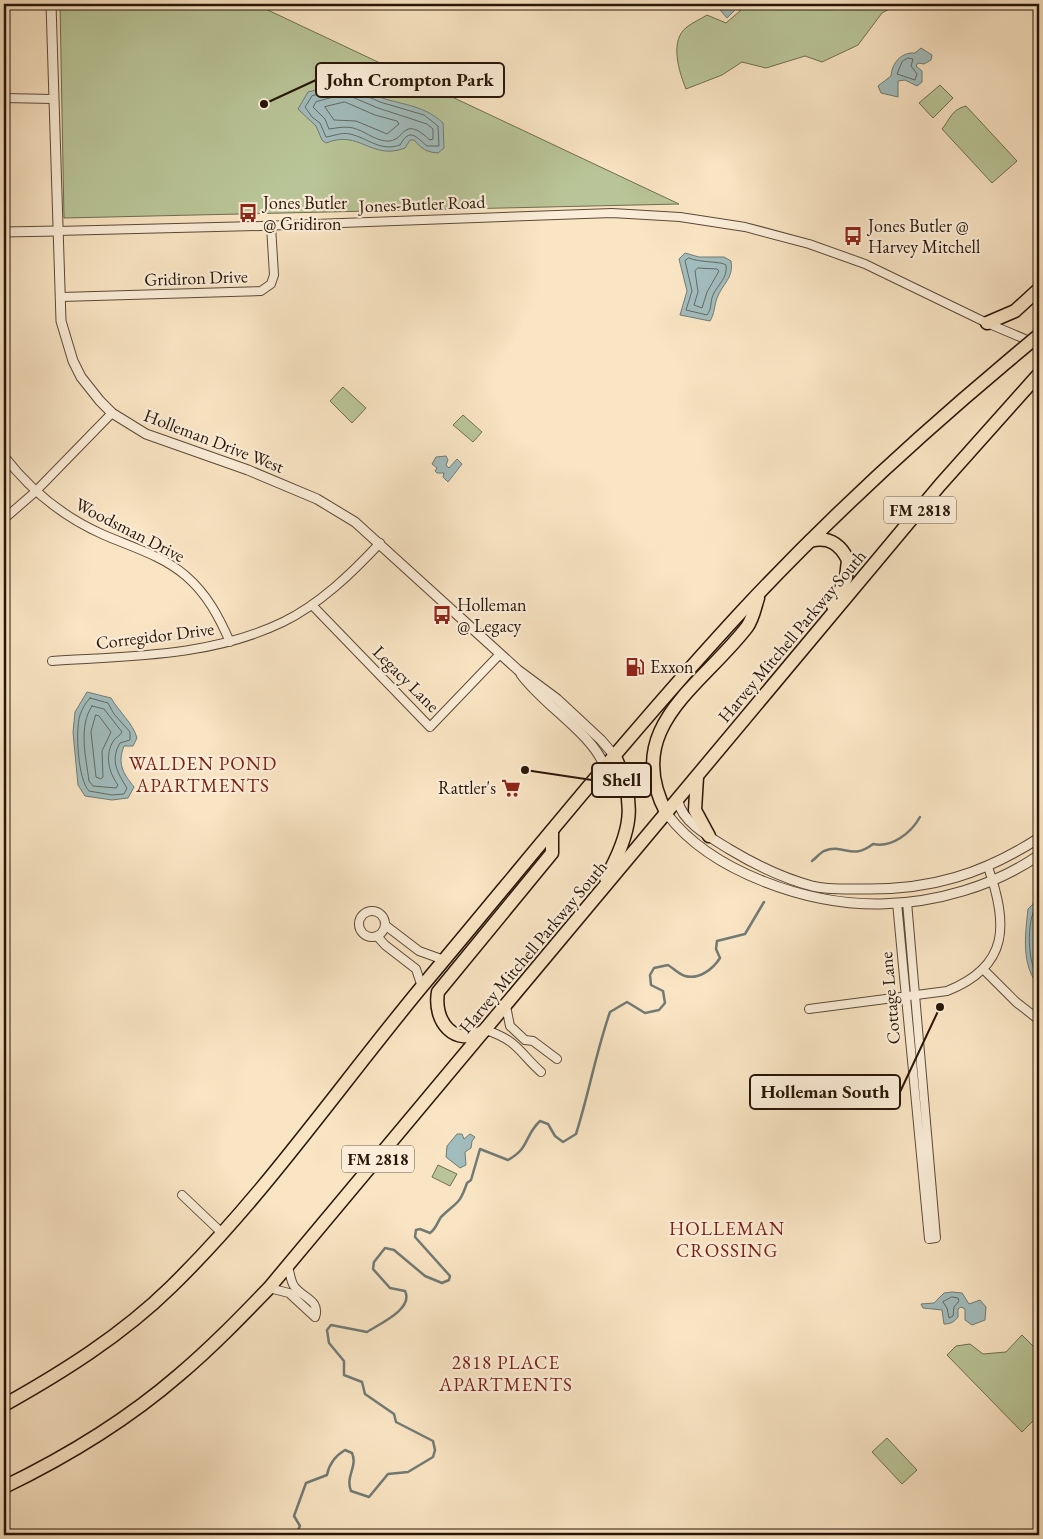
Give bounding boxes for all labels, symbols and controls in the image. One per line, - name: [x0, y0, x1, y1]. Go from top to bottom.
- callout: John Crompton Park: [316, 63, 504, 97]
- text: John Crompton Park: [324, 67, 495, 92]
- street label: Jones-Butler Road: [356, 190, 487, 217]
- place label: Jones Butler @ Gridiron: [261, 191, 347, 235]
- bus stop icon: Jones Butler @ Gridiron: [237, 202, 259, 224]
- place label: Jones Butler @ Harvey Mitchell: [866, 214, 980, 258]
- bus stop icon: Jones Butler @ Harvey Mitchell: [842, 225, 864, 247]
- street label: Gridiron Drive: [144, 264, 248, 291]
- street label: Holleman Drive West: [141, 403, 288, 478]
- street label: Woodsman Drive: [71, 492, 189, 567]
- road number: FM 2818: [884, 496, 956, 524]
- street label: Harvey Mitchell Parkway South: [712, 544, 871, 727]
- place label: Holleman @ Legacy: [457, 593, 527, 637]
- bus stop icon: Holleman @ Legacy: [431, 604, 453, 626]
- street label: Corregidor Drive: [94, 617, 215, 654]
- street label: Legacy Lane: [368, 640, 445, 717]
- place label: Exxon: [650, 655, 694, 678]
- fuel station icon: Exxon: [624, 656, 646, 678]
- district label: WALDEN POND APARTMENTS: [129, 751, 277, 798]
- callout: Shell: [592, 763, 651, 797]
- text: Shell: [603, 767, 642, 792]
- place label: Rattler's: [438, 776, 496, 799]
- supermarket icon: Rattler's: [500, 777, 522, 799]
- street label: Harvey Mitchell Parkway South: [453, 855, 612, 1038]
- street label: Cottage Lane: [874, 951, 905, 1045]
- callout: Holleman South: [750, 1075, 900, 1109]
- text: Holleman South: [760, 1079, 890, 1104]
- road number: FM 2818: [342, 1146, 414, 1172]
- district label: HOLLEMAN CROSSING: [669, 1216, 785, 1263]
- district label: 2818 PLACE APARTMENTS: [438, 1350, 573, 1397]

